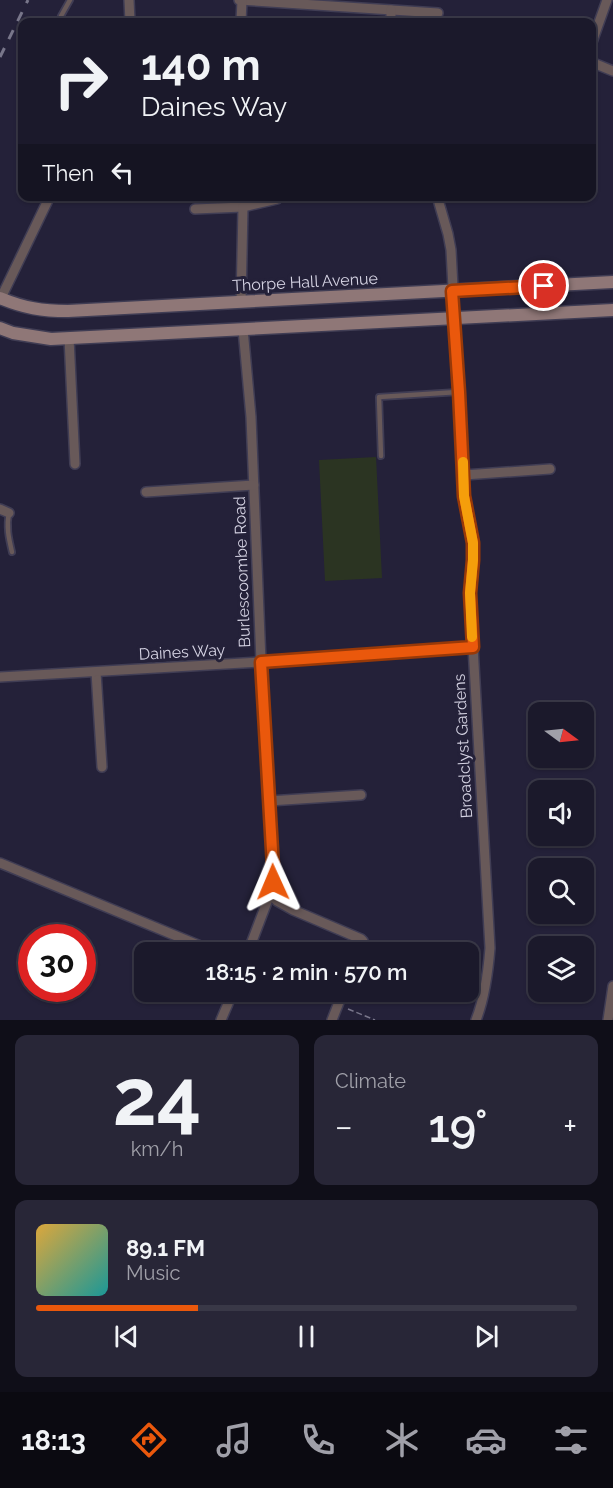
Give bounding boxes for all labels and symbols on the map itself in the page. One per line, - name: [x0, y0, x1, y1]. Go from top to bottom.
- pin: [518, 260, 569, 311]
- street label: Thorpe Hall Avenue: [232, 269, 378, 295]
- street label: Burlescoombe Road: [230, 496, 254, 648]
- street label: Daines Way: [138, 640, 226, 664]
- street label: Broadclyst Gardens: [450, 673, 476, 819]
- north arrow: [528, 702, 594, 768]
- position arrow: [241, 850, 305, 914]
- speed limit sign: 30: [18, 924, 96, 1002]

